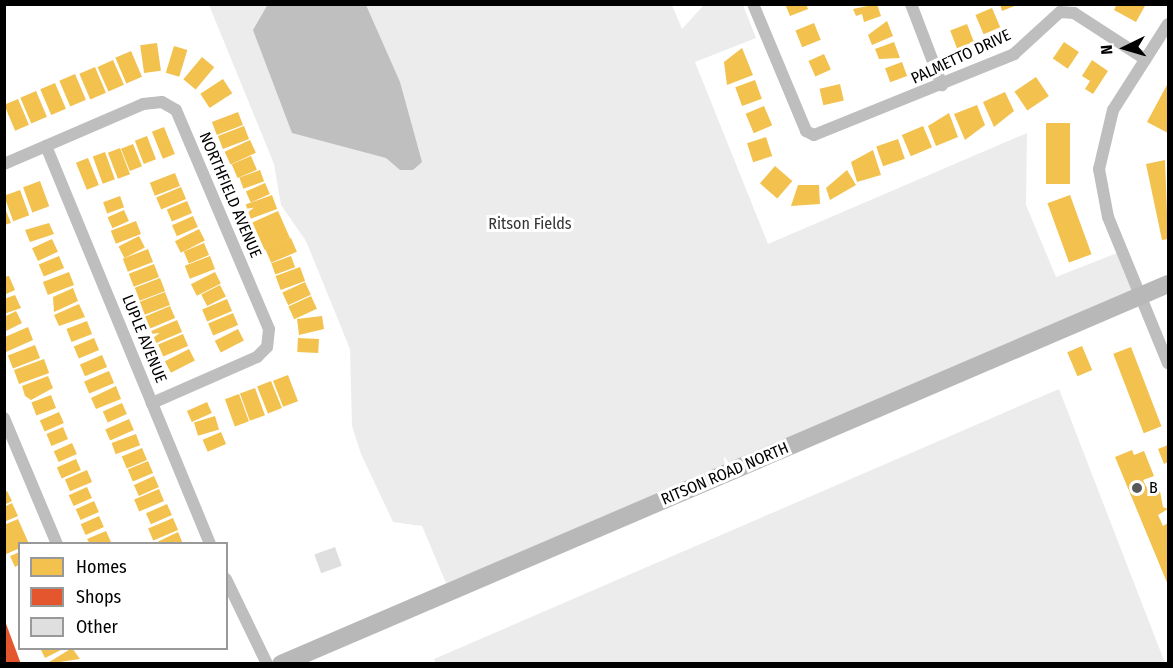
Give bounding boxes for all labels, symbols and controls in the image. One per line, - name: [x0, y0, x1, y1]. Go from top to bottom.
- north arrow: [1095, 18, 1155, 78]
- street label: PALMETTO DRIVE: [908, 26, 1014, 88]
- text: N: [1097, 44, 1116, 55]
- street label: NORTHFIELD AVENUE: [195, 129, 265, 261]
- park label: Ritson Fields: [488, 214, 572, 234]
- street label: LUPLE AVENUE: [118, 292, 170, 386]
- street label: RITSON ROAD NORTH: [658, 438, 792, 510]
- place label: B: [1149, 478, 1158, 498]
- marker: B: [1130, 481, 1144, 495]
- legend: [18, 542, 228, 650]
- text: Homes: [76, 556, 127, 578]
- text: Shops: [76, 586, 121, 608]
- text: Other: [76, 616, 118, 638]

